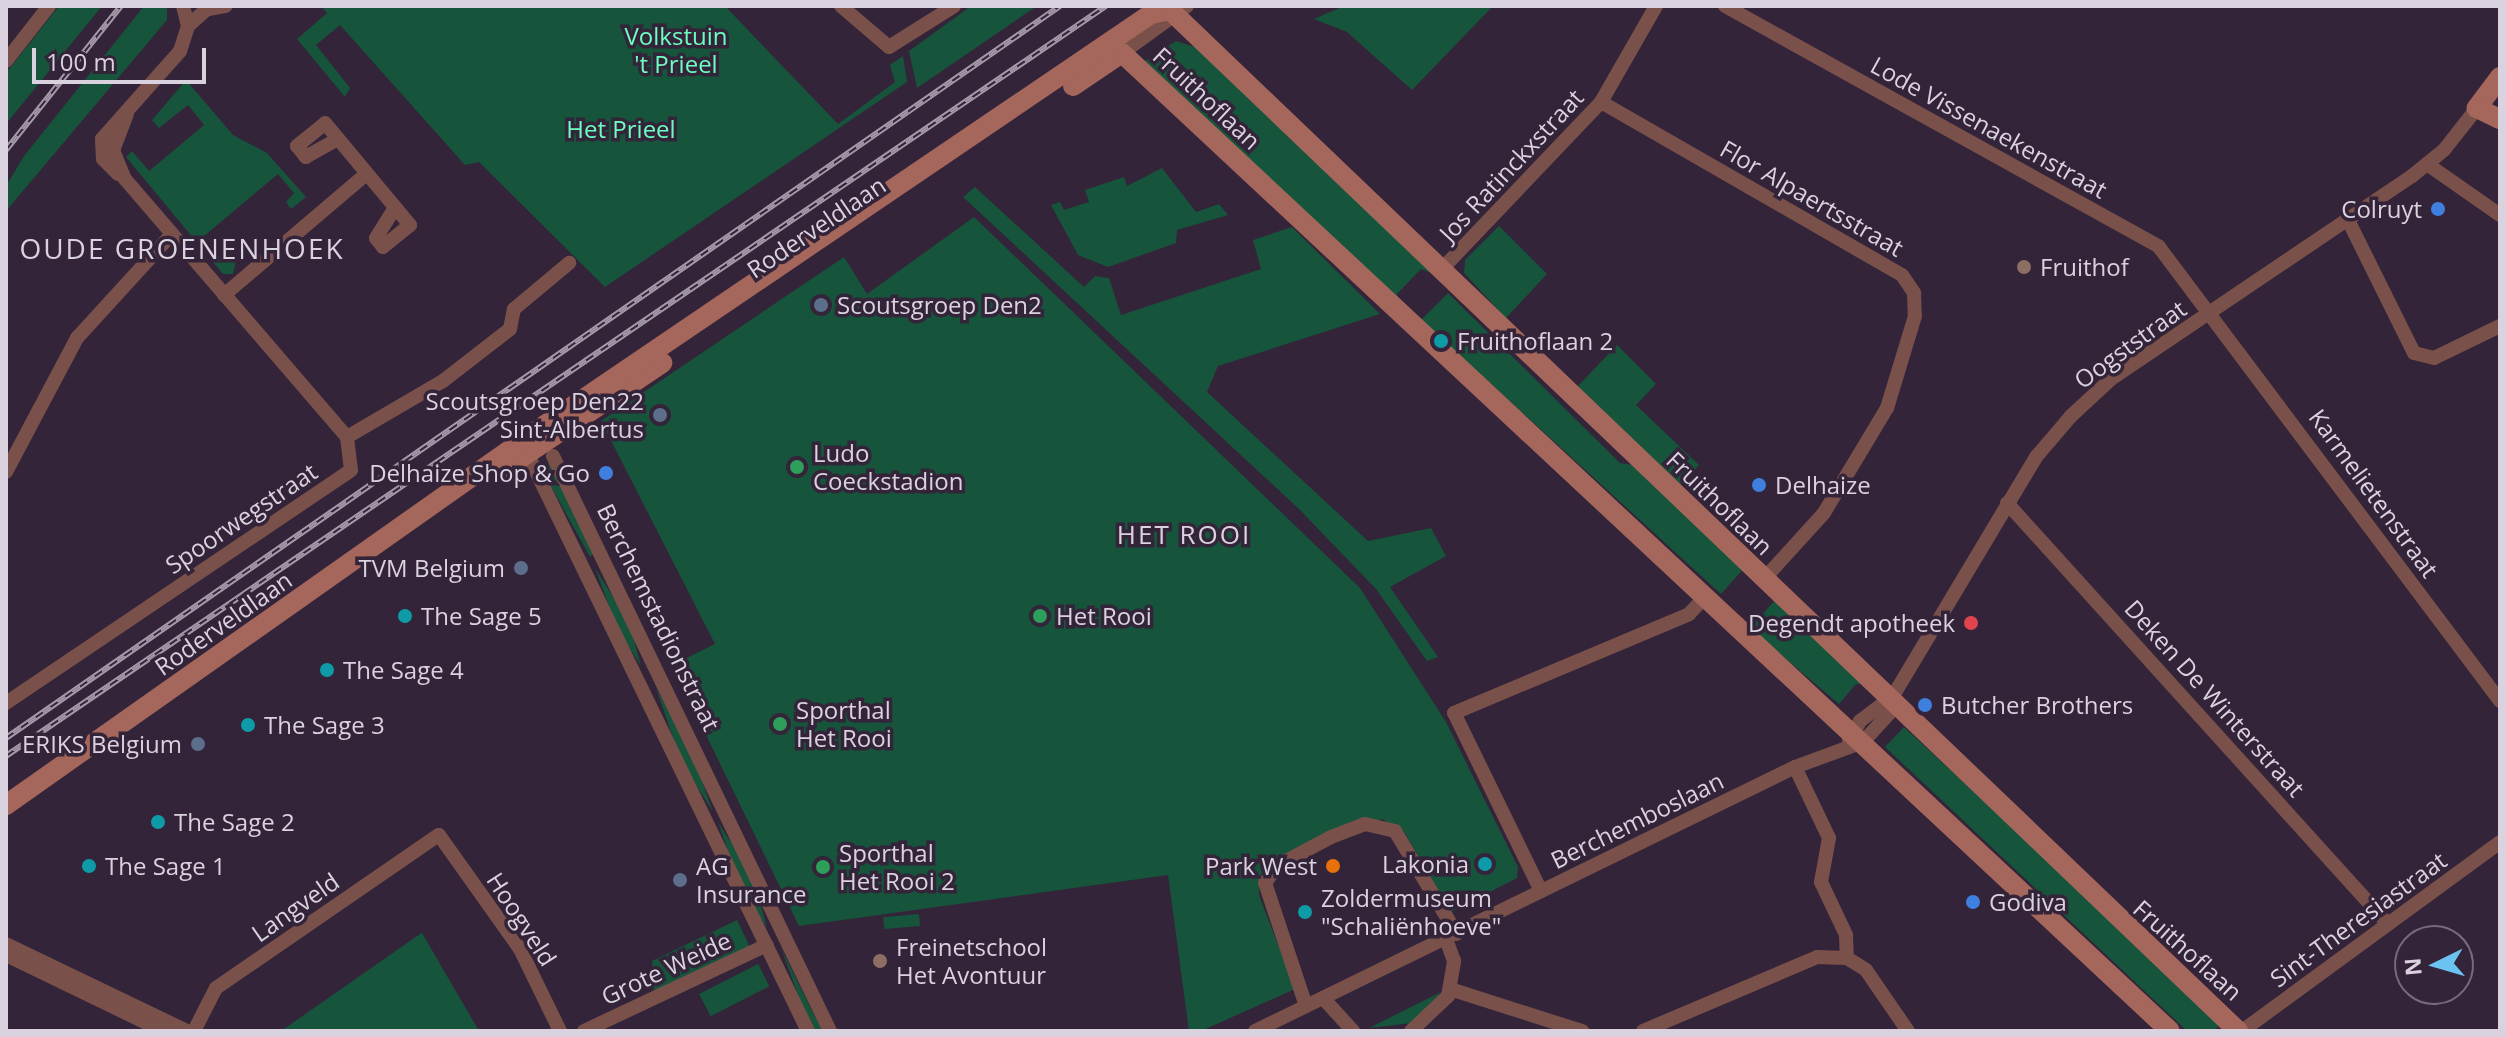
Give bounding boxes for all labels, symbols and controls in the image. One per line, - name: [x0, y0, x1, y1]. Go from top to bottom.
- park label: Volkstuin 't Prieel: [625, 22, 727, 78]
- scale bar: [36, 32, 210, 82]
- street label: Fruithoflaan: [1147, 41, 1267, 155]
- text: 100 m: [46, 45, 116, 78]
- street label: Lode Vissenaekenstraat: [1866, 50, 2112, 204]
- street label: Jos Ratinckxstraat: [1433, 83, 1589, 247]
- park label: Het Prieel: [566, 115, 676, 143]
- street label: Flor Alpaertsstraat: [1715, 134, 1909, 262]
- street label: Roderveldlaan: [741, 170, 891, 284]
- place label: Colruyt: [2341, 195, 2422, 223]
- marker: Colruyt: [2429, 200, 2447, 218]
- district label: OUDE GROENENHOEK: [19, 231, 345, 265]
- place label: Fruithof: [2040, 253, 2129, 281]
- marker: Fruithof: [2015, 258, 2033, 276]
- place label: Scoutsgroep Den2: [837, 291, 1042, 319]
- street label: Oogststraat: [2068, 294, 2192, 394]
- marker: Scoutsgroep Den2: [812, 296, 830, 314]
- place label: Fruithoflaan 2: [1457, 327, 1613, 355]
- marker: Fruithoflaan 2: [1432, 332, 1450, 350]
- place label: Scoutsgroep Den22 Sint-Albertus: [425, 387, 644, 443]
- street label: Karmelietenstraat: [2303, 403, 2445, 583]
- marker: Scoutsgroep Den22 Sint-Albertus: [651, 406, 669, 424]
- place label: Ludo Coeckstadion: [813, 439, 963, 495]
- street label: Fruithoflaan: [1661, 445, 1779, 561]
- street label: Spoorwegstraat: [160, 457, 322, 579]
- marker: Ludo Coeckstadion: [788, 458, 806, 476]
- place label: Delhaize Shop & Go: [369, 459, 590, 487]
- marker: Delhaize Shop & Go: [597, 464, 615, 482]
- place label: Delhaize: [1775, 471, 1871, 499]
- marker: Delhaize: [1750, 476, 1768, 494]
- street label: Berchemstadionstraat: [591, 499, 727, 735]
- district label: HET ROOI: [1117, 519, 1251, 551]
- place label: TVM Belgium: [359, 554, 505, 582]
- marker: TVM Belgium: [512, 559, 530, 577]
- street label: Roderveldlaan: [149, 565, 297, 681]
- street label: Deken De Winterstraat: [2119, 594, 2311, 802]
- place label: The Sage 5: [421, 602, 542, 630]
- place label: Het Rooi: [1056, 602, 1152, 630]
- marker: The Sage 5: [396, 607, 414, 625]
- marker: Het Rooi: [1031, 607, 1049, 625]
- place label: Degendt apotheek: [1748, 609, 1955, 637]
- marker: Degendt apotheek: [1962, 614, 1980, 632]
- place label: The Sage 4: [343, 656, 464, 684]
- marker: The Sage 4: [318, 661, 336, 679]
- place label: Butcher Brothers: [1941, 691, 2133, 719]
- place label: Sporthal Het Rooi: [796, 696, 892, 752]
- marker: Butcher Brothers: [1916, 696, 1934, 714]
- place label: The Sage 3: [264, 711, 385, 739]
- marker: Sporthal Het Rooi: [771, 715, 789, 733]
- marker: The Sage 3: [239, 716, 257, 734]
- place label: ERIKS Belgium: [22, 730, 182, 758]
- marker: ERIKS Belgium: [189, 735, 207, 753]
- street label: Berchemboslaan: [1546, 766, 1728, 874]
- place label: The Sage 2: [174, 808, 295, 836]
- marker: The Sage 2: [149, 813, 167, 831]
- place label: Sporthal Het Rooi 2: [839, 839, 955, 895]
- street label: Sint-Theresiastraat: [2264, 845, 2452, 993]
- place label: Lakonia: [1382, 850, 1469, 878]
- place label: The Sage 1: [105, 852, 226, 880]
- place label: AG Insurance: [696, 852, 806, 908]
- place label: Park West: [1205, 852, 1317, 880]
- marker: Lakonia: [1476, 855, 1494, 873]
- marker: The Sage 1: [80, 857, 98, 875]
- marker: Park West: [1324, 857, 1342, 875]
- marker: Sporthal Het Rooi 2: [814, 858, 832, 876]
- street label: Langveld: [246, 867, 344, 947]
- street label: Hoogveld: [481, 867, 563, 971]
- marker: AG Insurance: [671, 871, 689, 889]
- place label: Zoldermuseum "Schaliënhoeve": [1321, 884, 1501, 940]
- place label: Godiva: [1989, 888, 2067, 916]
- marker: Godiva: [1964, 893, 1982, 911]
- street label: Fruithoflaan: [2128, 894, 2248, 1006]
- marker: Zoldermuseum "Schaliënhoeve": [1296, 903, 1314, 921]
- street label: Grote Weide: [597, 925, 735, 1011]
- north arrow: [2394, 925, 2474, 1005]
- place label: Freinetschool Het Avontuur: [896, 933, 1047, 989]
- marker: Freinetschool Het Avontuur: [871, 952, 889, 970]
- text: N: [2396, 957, 2428, 977]

